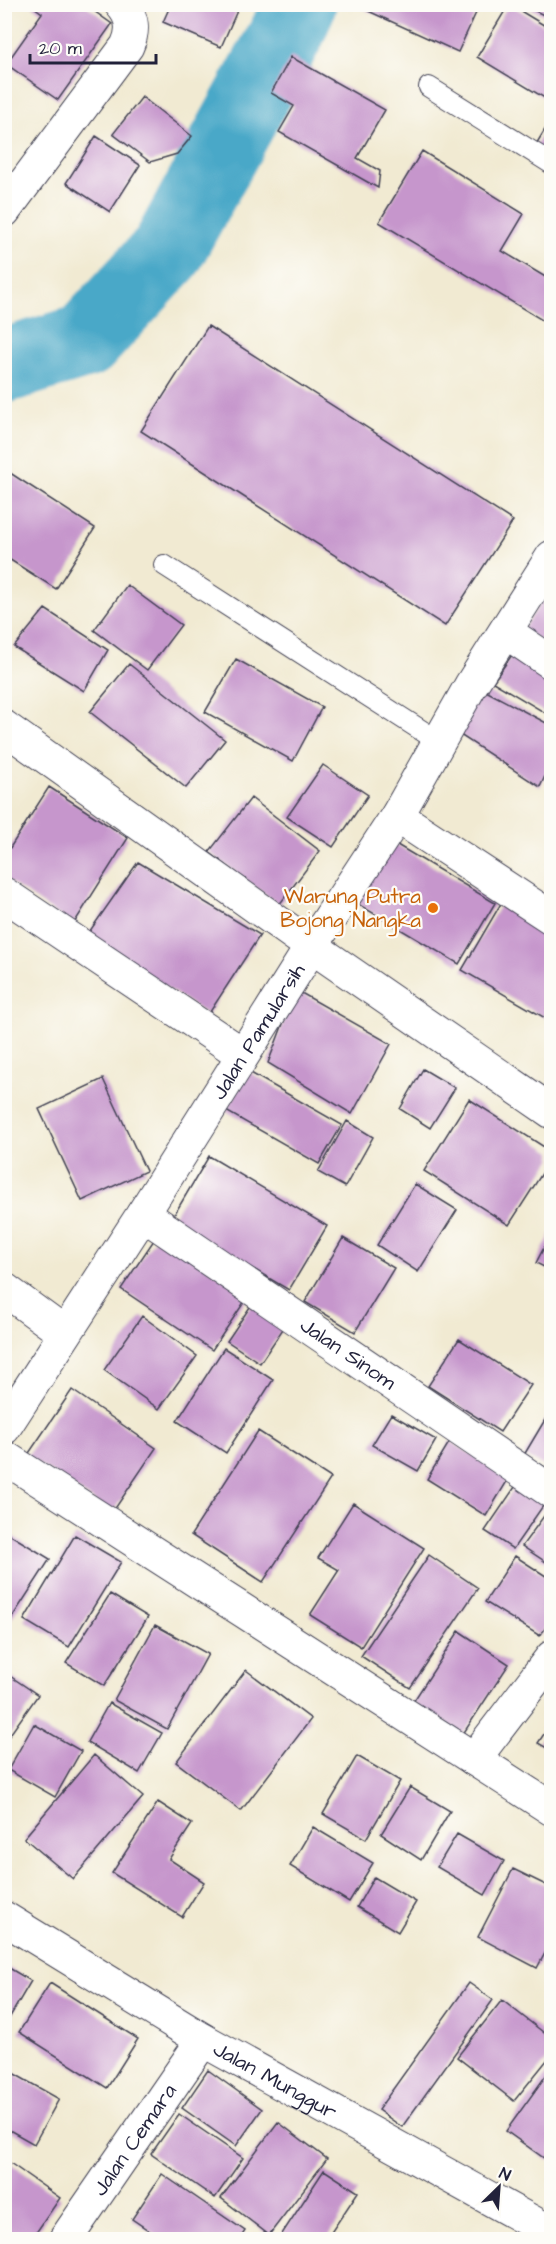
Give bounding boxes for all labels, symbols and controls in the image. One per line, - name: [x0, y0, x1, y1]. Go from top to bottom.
- scale bar: [30, 27, 156, 65]
- text: 20 m: [39, 36, 82, 61]
- place label: Warung Putra Bojong Nangka: [280, 882, 421, 937]
- marker: Warung Putra Bojong Nangka: [426, 901, 440, 915]
- street label: Jalan Pamularsih: [205, 958, 312, 1105]
- street label: Jalan Sinom: [294, 1311, 402, 1397]
- street label: Jalan Munggur: [208, 2035, 342, 2126]
- street label: Jalan Cemara: [86, 2078, 184, 2202]
- north arrow: [469, 2157, 529, 2217]
- text: N: [496, 2162, 514, 2186]

